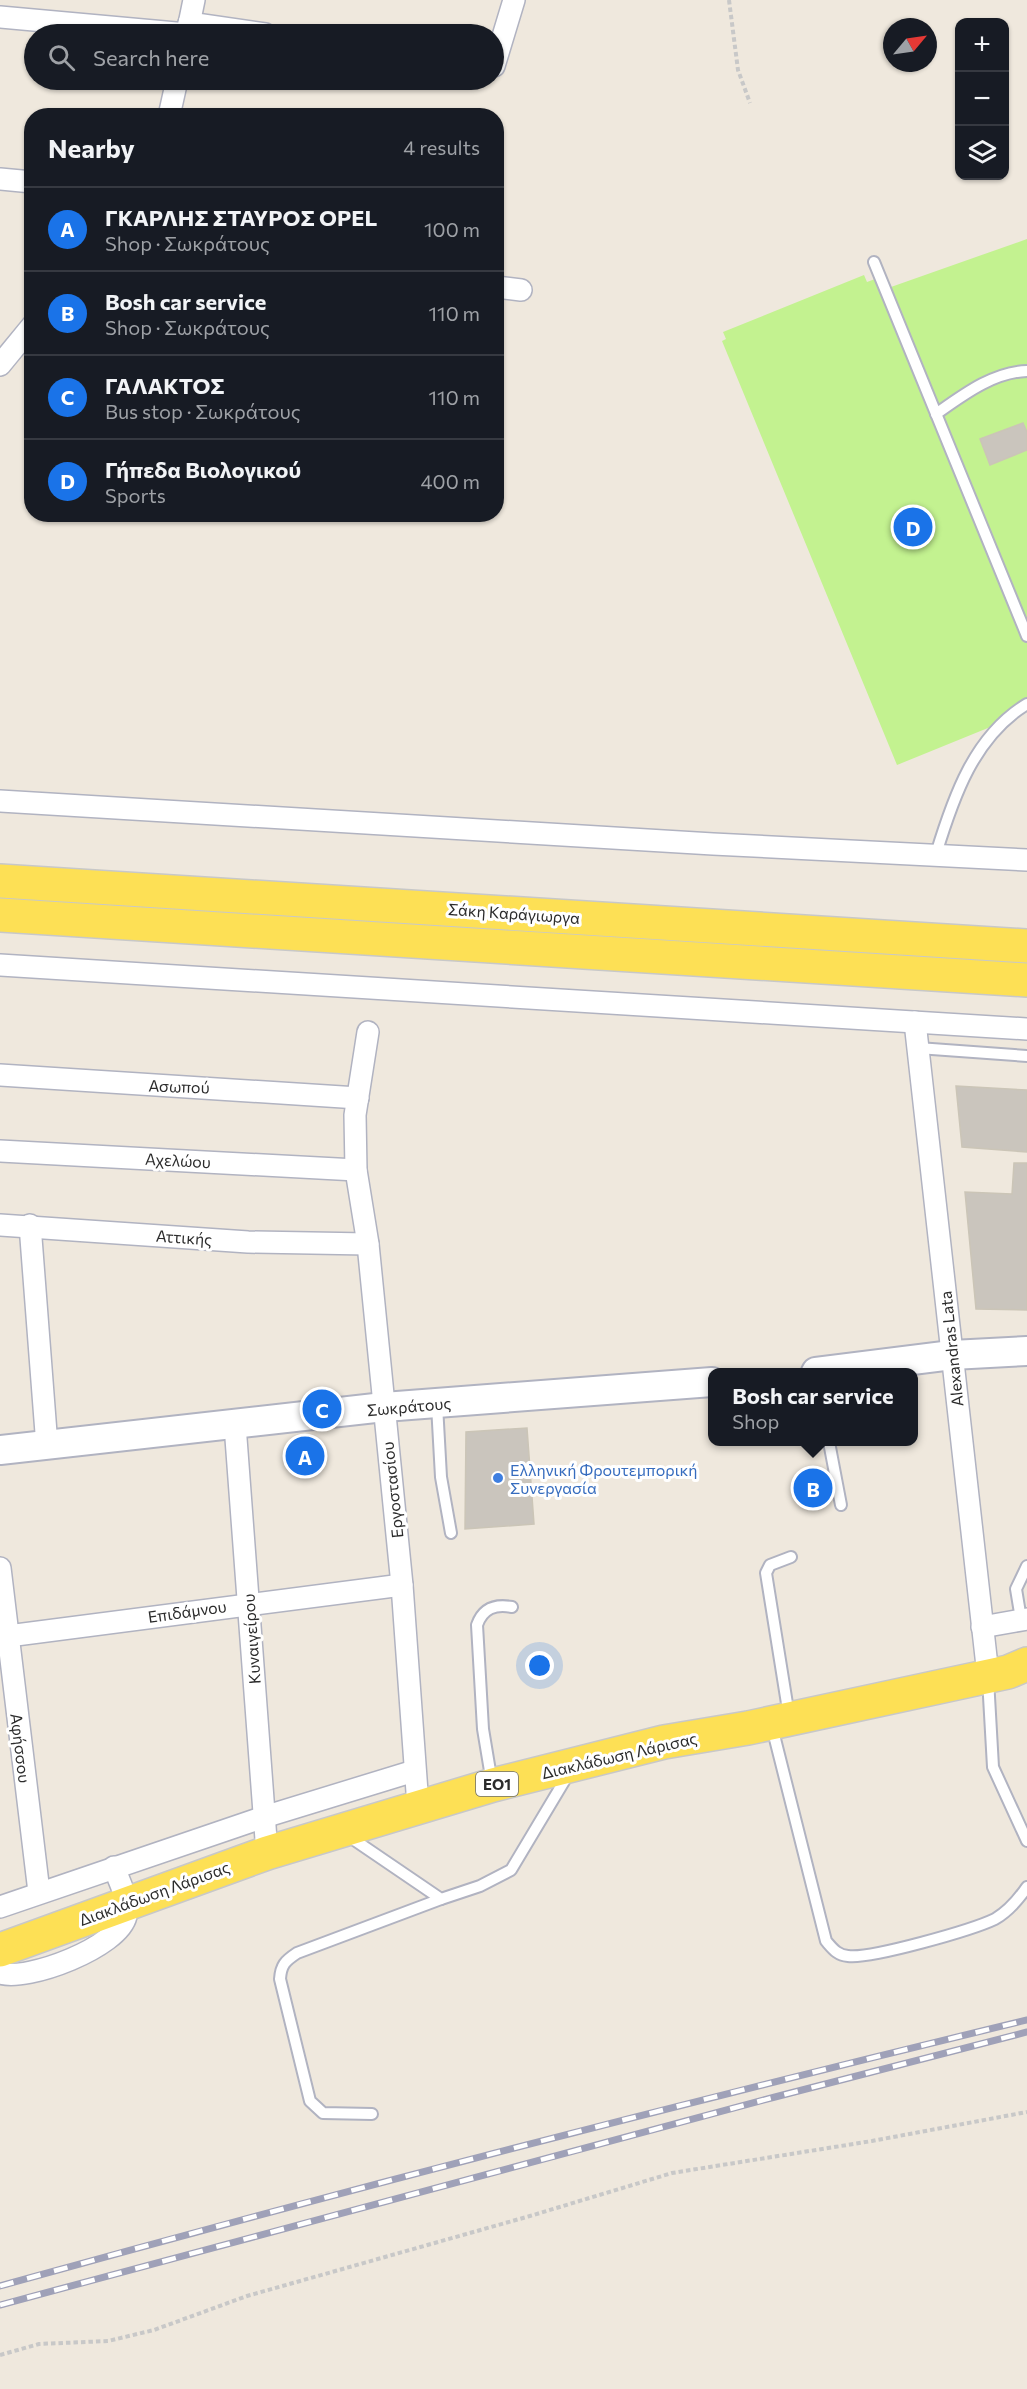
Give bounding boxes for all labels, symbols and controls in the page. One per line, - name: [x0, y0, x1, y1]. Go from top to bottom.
- north arrow: [883, 18, 937, 72]
- map controls: [955, 18, 1009, 180]
- button: +: [955, 18, 1009, 72]
- search box: [24, 24, 504, 90]
- icon: search: [45, 41, 78, 74]
- text: Search here: [93, 44, 209, 71]
- button: −: [955, 72, 1009, 126]
- button: layers: [955, 126, 1009, 180]
- text: Nearby: [48, 132, 135, 163]
- text: 4 results: [403, 135, 480, 159]
- text: ΓΚΑΡΛΗΣ ΣΤΑΥΡΟΣ OPEL: [105, 204, 377, 231]
- text: A: [60, 217, 75, 241]
- text: 100 m: [424, 217, 480, 241]
- text: Shop · Σωκράτους: [105, 231, 270, 255]
- text: Bosh car service: [105, 288, 266, 315]
- text: B: [61, 301, 74, 325]
- text: 110 m: [429, 301, 480, 325]
- text: Shop · Σωκράτους: [105, 315, 270, 339]
- text: ΓΑΛΑΚΤΟΣ: [105, 372, 225, 399]
- text: C: [61, 385, 74, 409]
- text: 110 m: [429, 385, 480, 409]
- text: Bus stop · Σωκράτους: [105, 399, 301, 423]
- text: Γήπεδα Βιολογικού: [105, 456, 301, 483]
- text: D: [60, 469, 75, 493]
- text: 400 m: [421, 469, 480, 493]
- text: Sports: [105, 483, 166, 507]
- pin: D: [894, 504, 932, 550]
- street label: Σάκη Καράγιωργα: [447, 899, 581, 927]
- street label: Ασωπού: [148, 1075, 210, 1097]
- street label: Αχελώου: [145, 1149, 211, 1171]
- street label: Αττικής: [155, 1226, 213, 1248]
- street label: Alexandras Lata: [935, 1290, 967, 1408]
- popup: [708, 1368, 918, 1446]
- text: Bosh car service: [732, 1382, 894, 1409]
- pin: C: [302, 1386, 342, 1432]
- street label: Σωκράτους: [366, 1393, 452, 1419]
- text: Shop: [732, 1409, 779, 1433]
- pin: A: [286, 1434, 324, 1478]
- street label: Εργοστασίου: [377, 1441, 407, 1539]
- place label: Ελληνική Φρουτεμπορική Συνεργασία: [510, 1460, 697, 1497]
- pin: B: [794, 1466, 832, 1510]
- marker: Ελληνική Φρουτεμπορική Συνεργασία: [491, 1471, 505, 1485]
- street label: Κυναιγείρου: [238, 1593, 264, 1685]
- street label: Επιδάμνου: [146, 1596, 228, 1626]
- your location: [525, 1651, 554, 1680]
- street label: Αφήσσου: [7, 1712, 35, 1784]
- street label: Διακλάδωση Λάρισας: [539, 1728, 699, 1782]
- road number: ΕΟ1: [476, 1772, 518, 1796]
- street label: Διακλάδωση Λάρισας: [76, 1857, 232, 1929]

